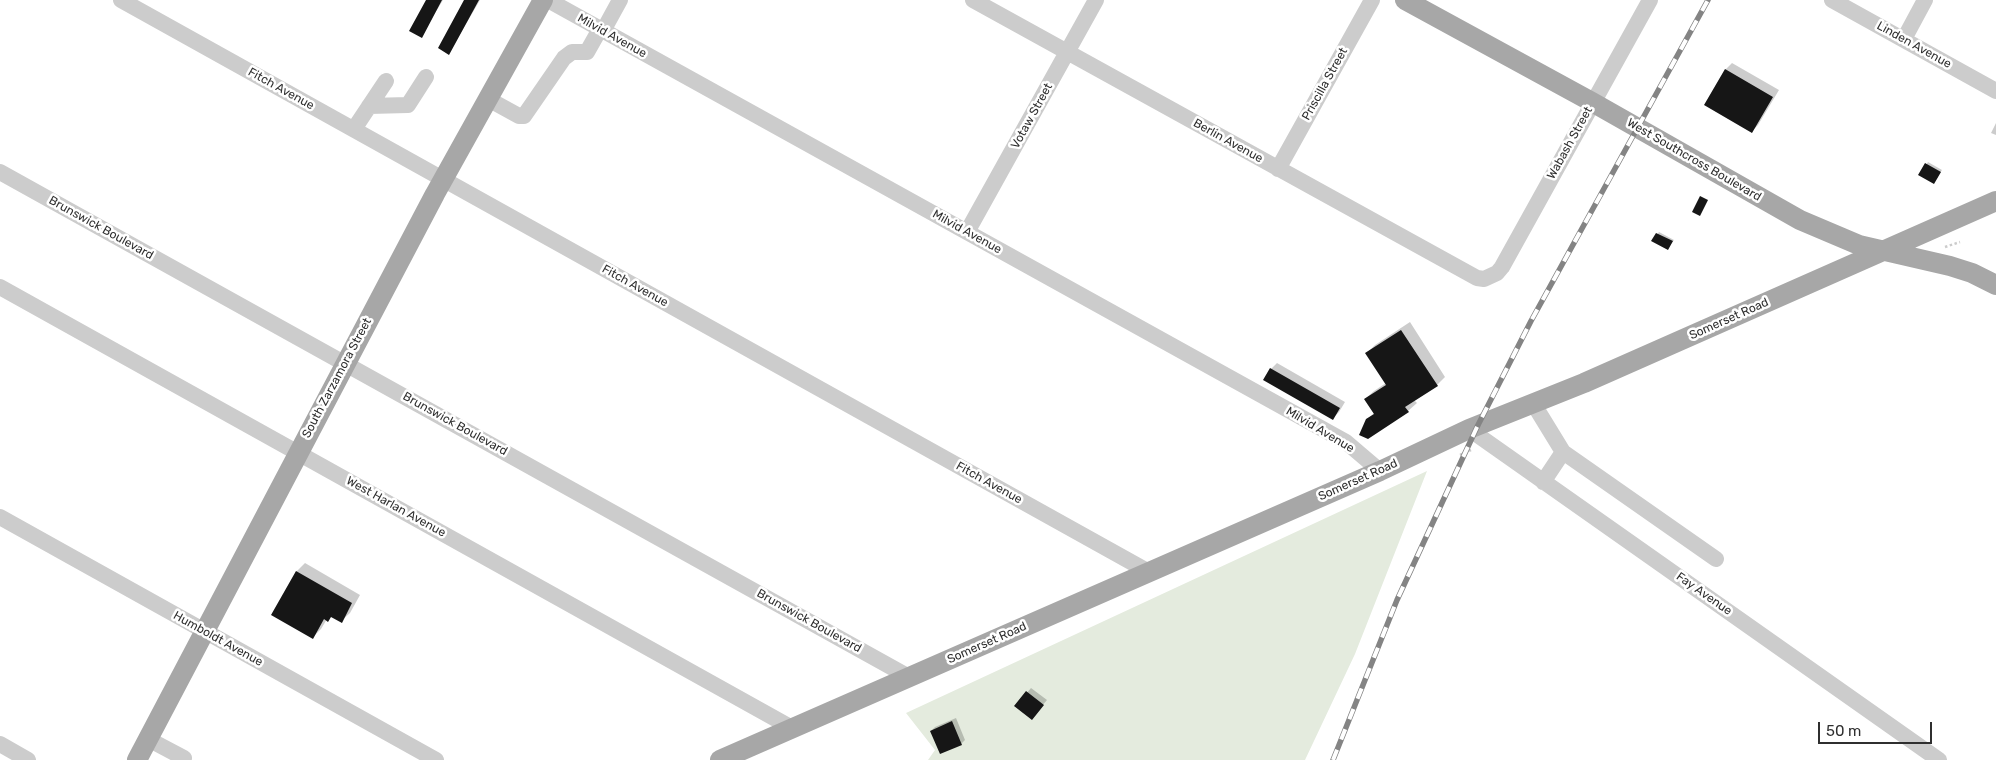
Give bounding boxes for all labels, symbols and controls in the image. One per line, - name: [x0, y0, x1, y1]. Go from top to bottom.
- street label: Milvid Avenue: [575, 11, 649, 61]
- street label: Linden Avenue: [1874, 19, 1954, 71]
- street label: Priscilla Street: [1299, 45, 1351, 123]
- street label: Fitch Avenue: [245, 65, 317, 113]
- street label: Votaw Street: [1008, 81, 1056, 151]
- street label: Wabash Street: [1544, 104, 1596, 182]
- street label: Berlin Avenue: [1191, 116, 1265, 166]
- street label: West Southcross Boulevard: [1624, 116, 1764, 204]
- street label: Brunswick Boulevard: [46, 193, 156, 263]
- street label: Milvid Avenue: [930, 207, 1004, 257]
- street label: Fitch Avenue: [599, 262, 671, 310]
- street label: Somerset Road: [1687, 295, 1771, 343]
- street label: South Zarzamora Street: [299, 316, 375, 440]
- street label: Brunswick Boulevard: [400, 389, 510, 459]
- street label: Milvid Avenue: [1283, 404, 1357, 456]
- street label: Somerset Road: [1316, 456, 1400, 504]
- street label: Fitch Avenue: [953, 459, 1025, 507]
- street label: West Harlan Avenue: [344, 474, 448, 540]
- street label: Fay Avenue: [1673, 570, 1735, 618]
- street label: Brunswick Boulevard: [754, 586, 864, 656]
- street label: Humboldt Avenue: [171, 608, 265, 670]
- street label: Somerset Road: [945, 619, 1029, 667]
- scale bar: [1821, 712, 1935, 744]
- text: 50 m: [1826, 722, 1861, 740]

